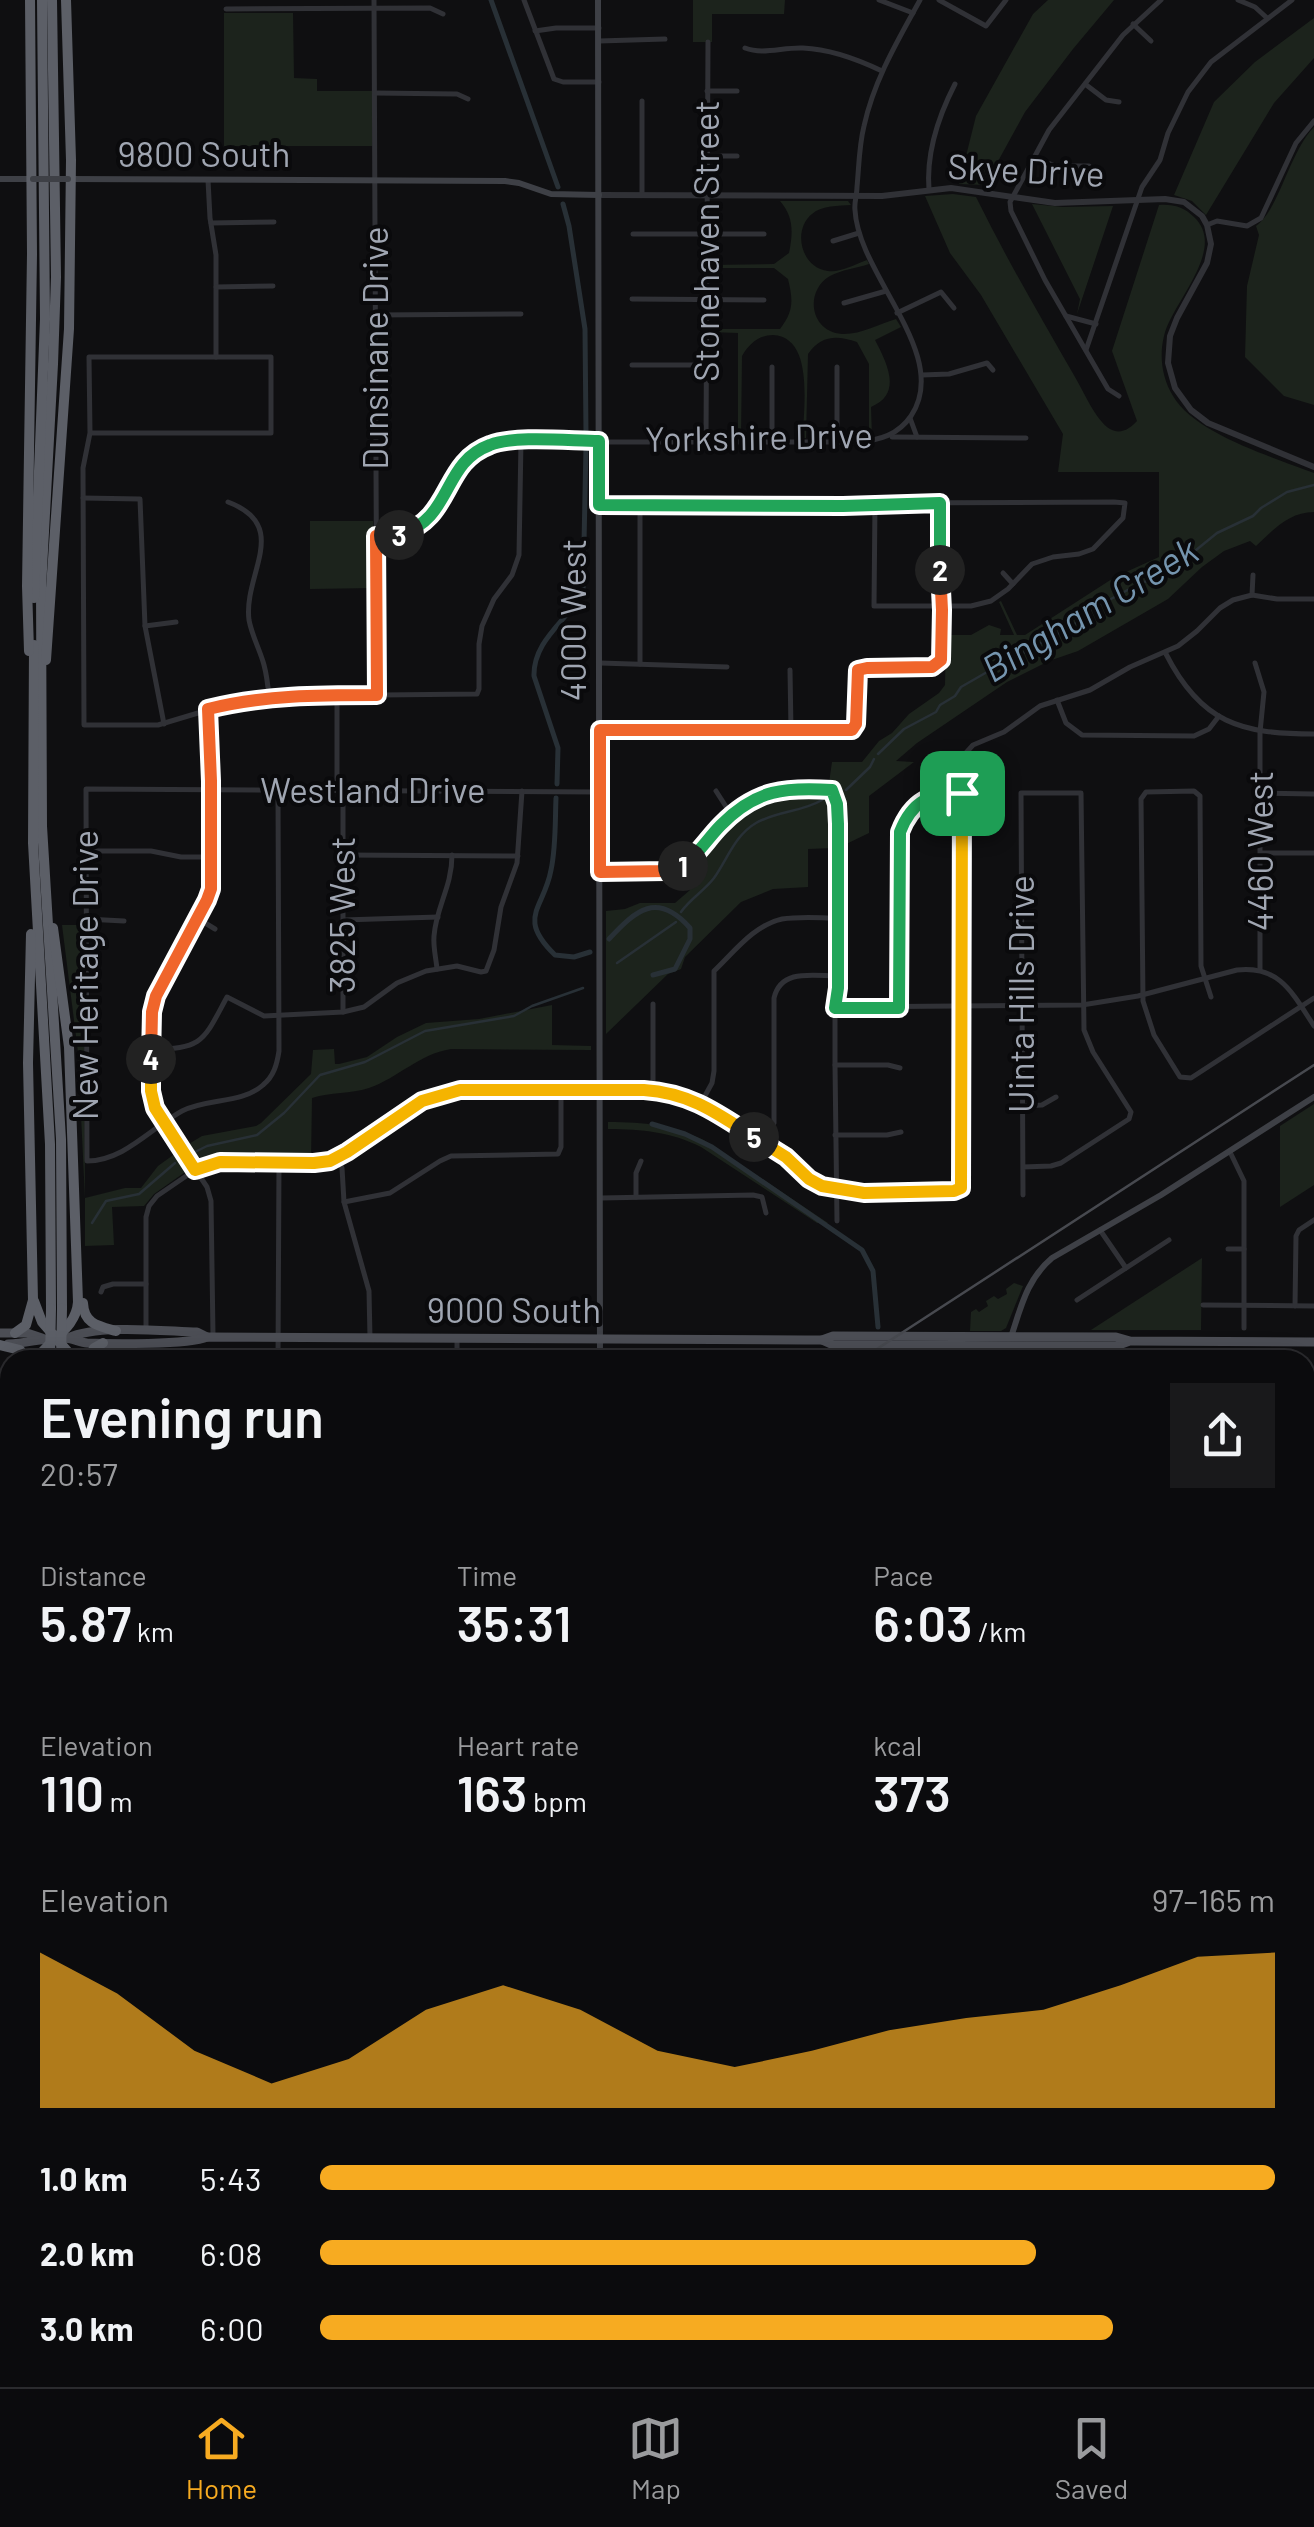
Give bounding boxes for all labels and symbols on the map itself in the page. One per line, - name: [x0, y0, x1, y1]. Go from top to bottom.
- street label: Stonehaven Street: [684, 100, 726, 382]
- street label: 9800 South: [118, 132, 290, 174]
- street label: Skye Drive: [947, 144, 1106, 194]
- street label: Dunsinane Drive: [353, 226, 395, 470]
- street label: Yorkshire Drive: [645, 413, 873, 459]
- pin: 3: [374, 510, 424, 560]
- water label: Bingham Creek: [973, 526, 1206, 691]
- street label: 4000 West: [551, 539, 593, 701]
- pin: 2: [915, 545, 965, 595]
- pin: [920, 751, 1005, 836]
- street label: Westland Drive: [260, 768, 486, 810]
- street label: 4460 West: [1238, 771, 1280, 931]
- street label: New Heritage Drive: [63, 830, 105, 1120]
- street label: 3825 West: [320, 837, 362, 993]
- pin: 1: [658, 841, 708, 891]
- street label: Uinta Hills Drive: [999, 875, 1041, 1113]
- pin: 4: [126, 1034, 176, 1084]
- pin: 5: [729, 1112, 779, 1162]
- street label: 9000 South: [427, 1288, 601, 1330]

